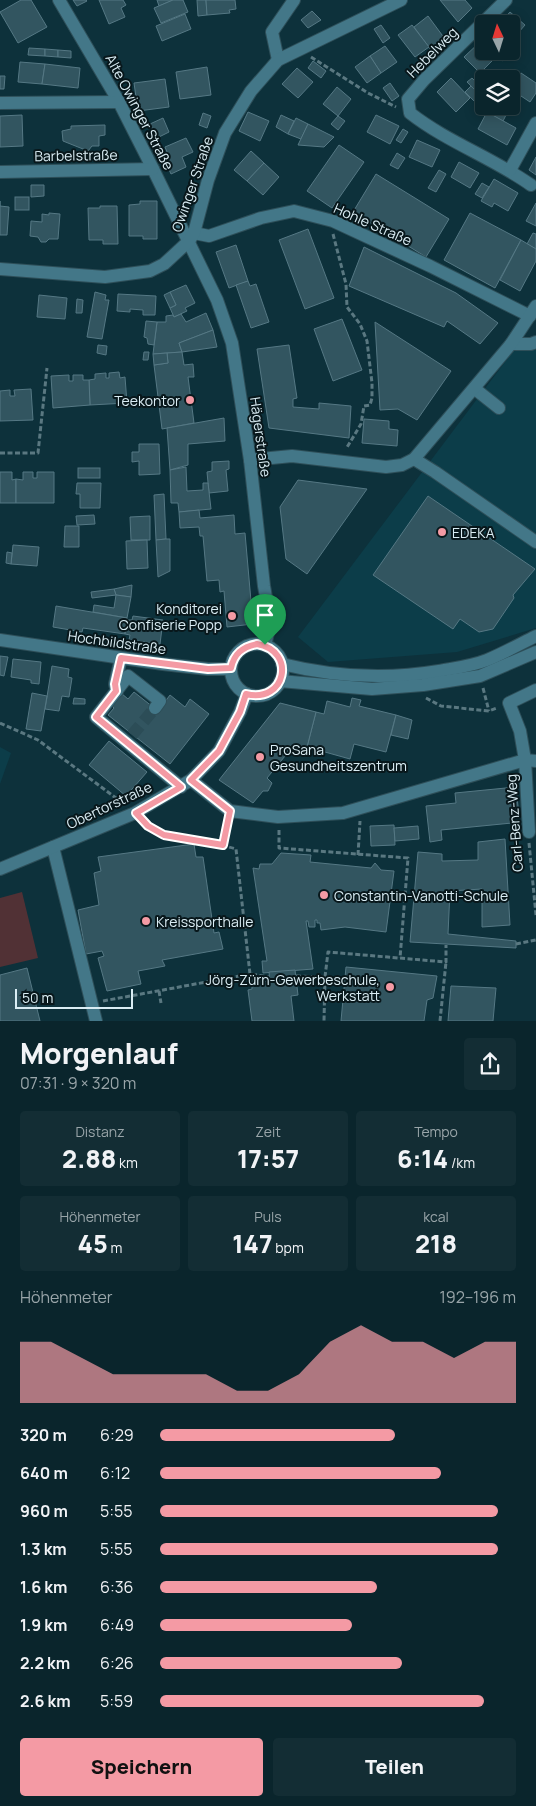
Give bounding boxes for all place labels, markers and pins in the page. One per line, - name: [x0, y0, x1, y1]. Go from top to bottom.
- place label: Teekontor: [114, 391, 180, 410]
- marker: Teekontor: [184, 394, 196, 406]
- place label: EDEKA: [452, 523, 495, 542]
- marker: EDEKA: [436, 526, 448, 538]
- pin: [244, 594, 286, 645]
- place label: Konditorei Confiserie Popp: [119, 599, 222, 634]
- marker: Konditorei Confiserie Popp: [226, 610, 238, 622]
- place label: ProSana Gesundheitszentrum: [270, 740, 407, 775]
- marker: ProSana Gesundheitszentrum: [254, 751, 266, 763]
- place label: Constantin-Vanotti-Schule: [334, 886, 508, 905]
- marker: Constantin-Vanotti-Schule: [318, 889, 330, 901]
- place label: Kreissporthalle: [156, 912, 253, 931]
- marker: Kreissporthalle: [140, 915, 152, 927]
- place label: Jörg-Zürn-Gewerbeschule, Werkstatt: [206, 970, 380, 1005]
- marker: Jörg-Zürn-Gewerbeschule, Werkstatt: [384, 981, 396, 993]

